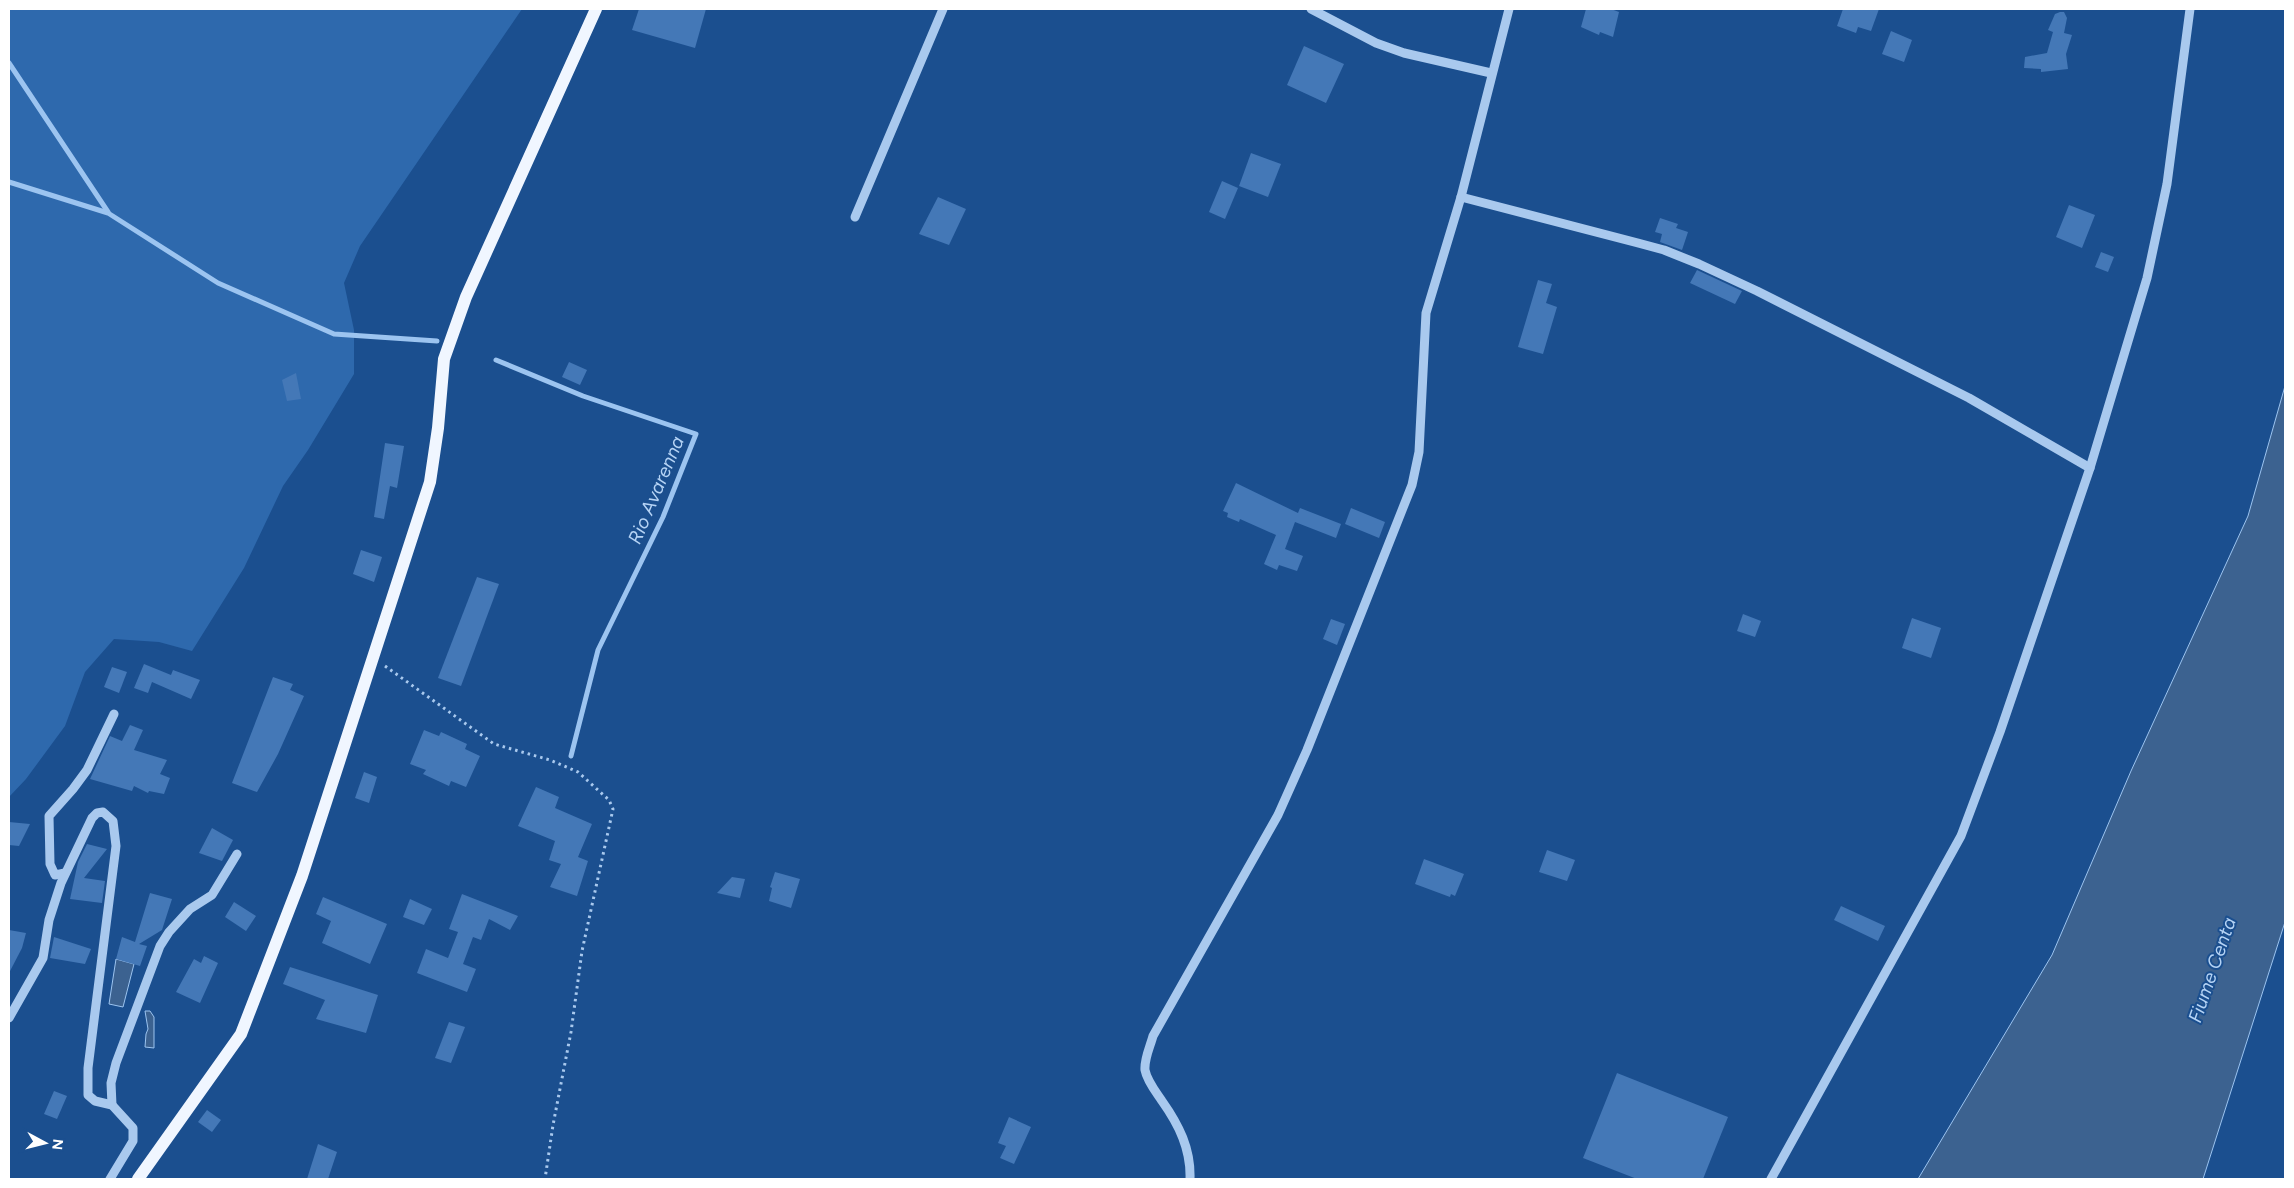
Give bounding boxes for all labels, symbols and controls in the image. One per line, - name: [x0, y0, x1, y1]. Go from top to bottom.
- water label: Rio Avarenna: [623, 433, 689, 547]
- water label: Fiume Centa: [2183, 914, 2241, 1026]
- north arrow: [20, 1118, 70, 1168]
- text: N: [48, 1138, 67, 1151]

